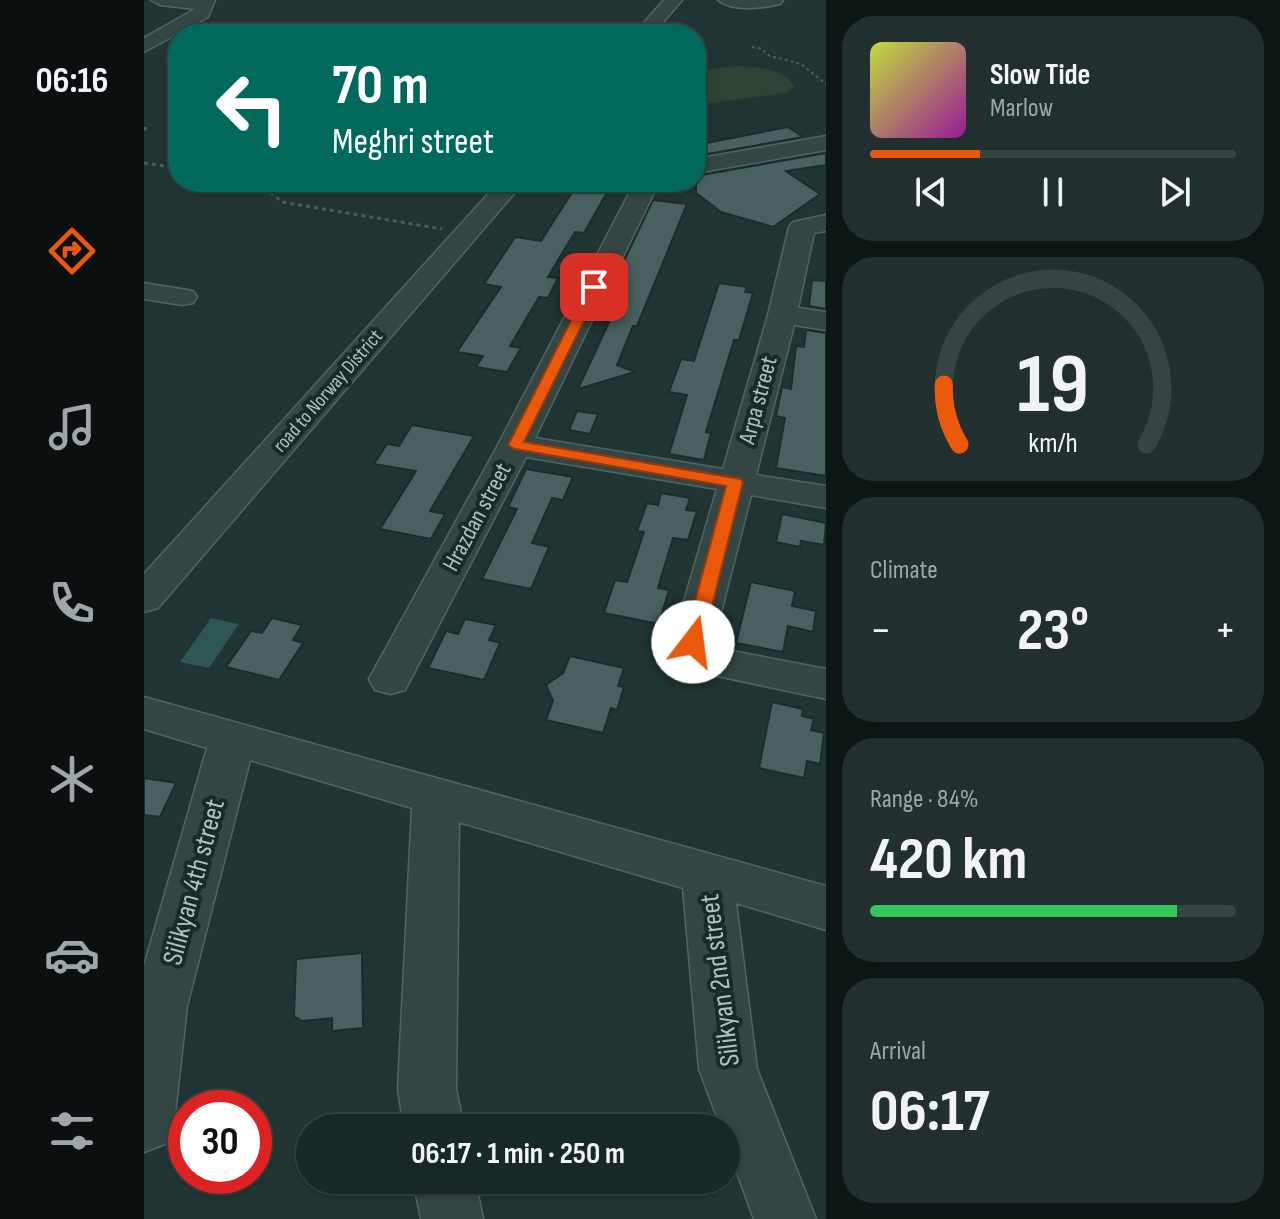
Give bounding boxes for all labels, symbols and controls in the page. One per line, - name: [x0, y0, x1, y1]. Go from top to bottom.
- text: 70 m: [332, 53, 429, 120]
- icon: left: [200, 56, 304, 160]
- text: Slow Tide: [990, 57, 1090, 93]
- text: 06:16: [35, 60, 109, 103]
- text: Marlow: [990, 93, 1053, 124]
- text: Meghri street: [332, 121, 494, 164]
- icon: previous: [909, 170, 953, 214]
- icon: pause: [1031, 170, 1075, 214]
- icon: next: [1153, 170, 1197, 214]
- icon: directions: [44, 223, 100, 279]
- pin: [560, 253, 628, 321]
- icon: arrive: [572, 265, 616, 309]
- street label: road to Norway District: [268, 325, 388, 457]
- text: 19: [1017, 335, 1089, 435]
- street label: Arpa street: [732, 353, 784, 448]
- icon: music: [44, 399, 100, 455]
- text: km/h: [1028, 426, 1078, 461]
- street label: Hrazdan street: [436, 458, 518, 576]
- text: Climate: [870, 555, 938, 586]
- icon: phone: [44, 575, 100, 631]
- text: 23°: [1017, 595, 1089, 667]
- position arrow: [651, 600, 735, 684]
- text: −: [870, 604, 892, 657]
- text: +: [1214, 604, 1236, 657]
- icon: climate: [44, 751, 100, 807]
- text: Range · 84%: [870, 784, 979, 815]
- street label: Silikyan 4th street: [156, 795, 232, 969]
- text: 420 km: [870, 824, 1027, 896]
- street label: Silikyan 2nd street: [693, 892, 747, 1068]
- icon: car: [44, 927, 100, 983]
- text: Arrival: [870, 1036, 926, 1067]
- text: 06:17: [870, 1076, 989, 1148]
- speed limit sign: 30: [168, 1090, 272, 1194]
- icon: filters: [44, 1103, 100, 1159]
- text: 06:17 · 1 min · 250 m: [411, 1136, 625, 1172]

